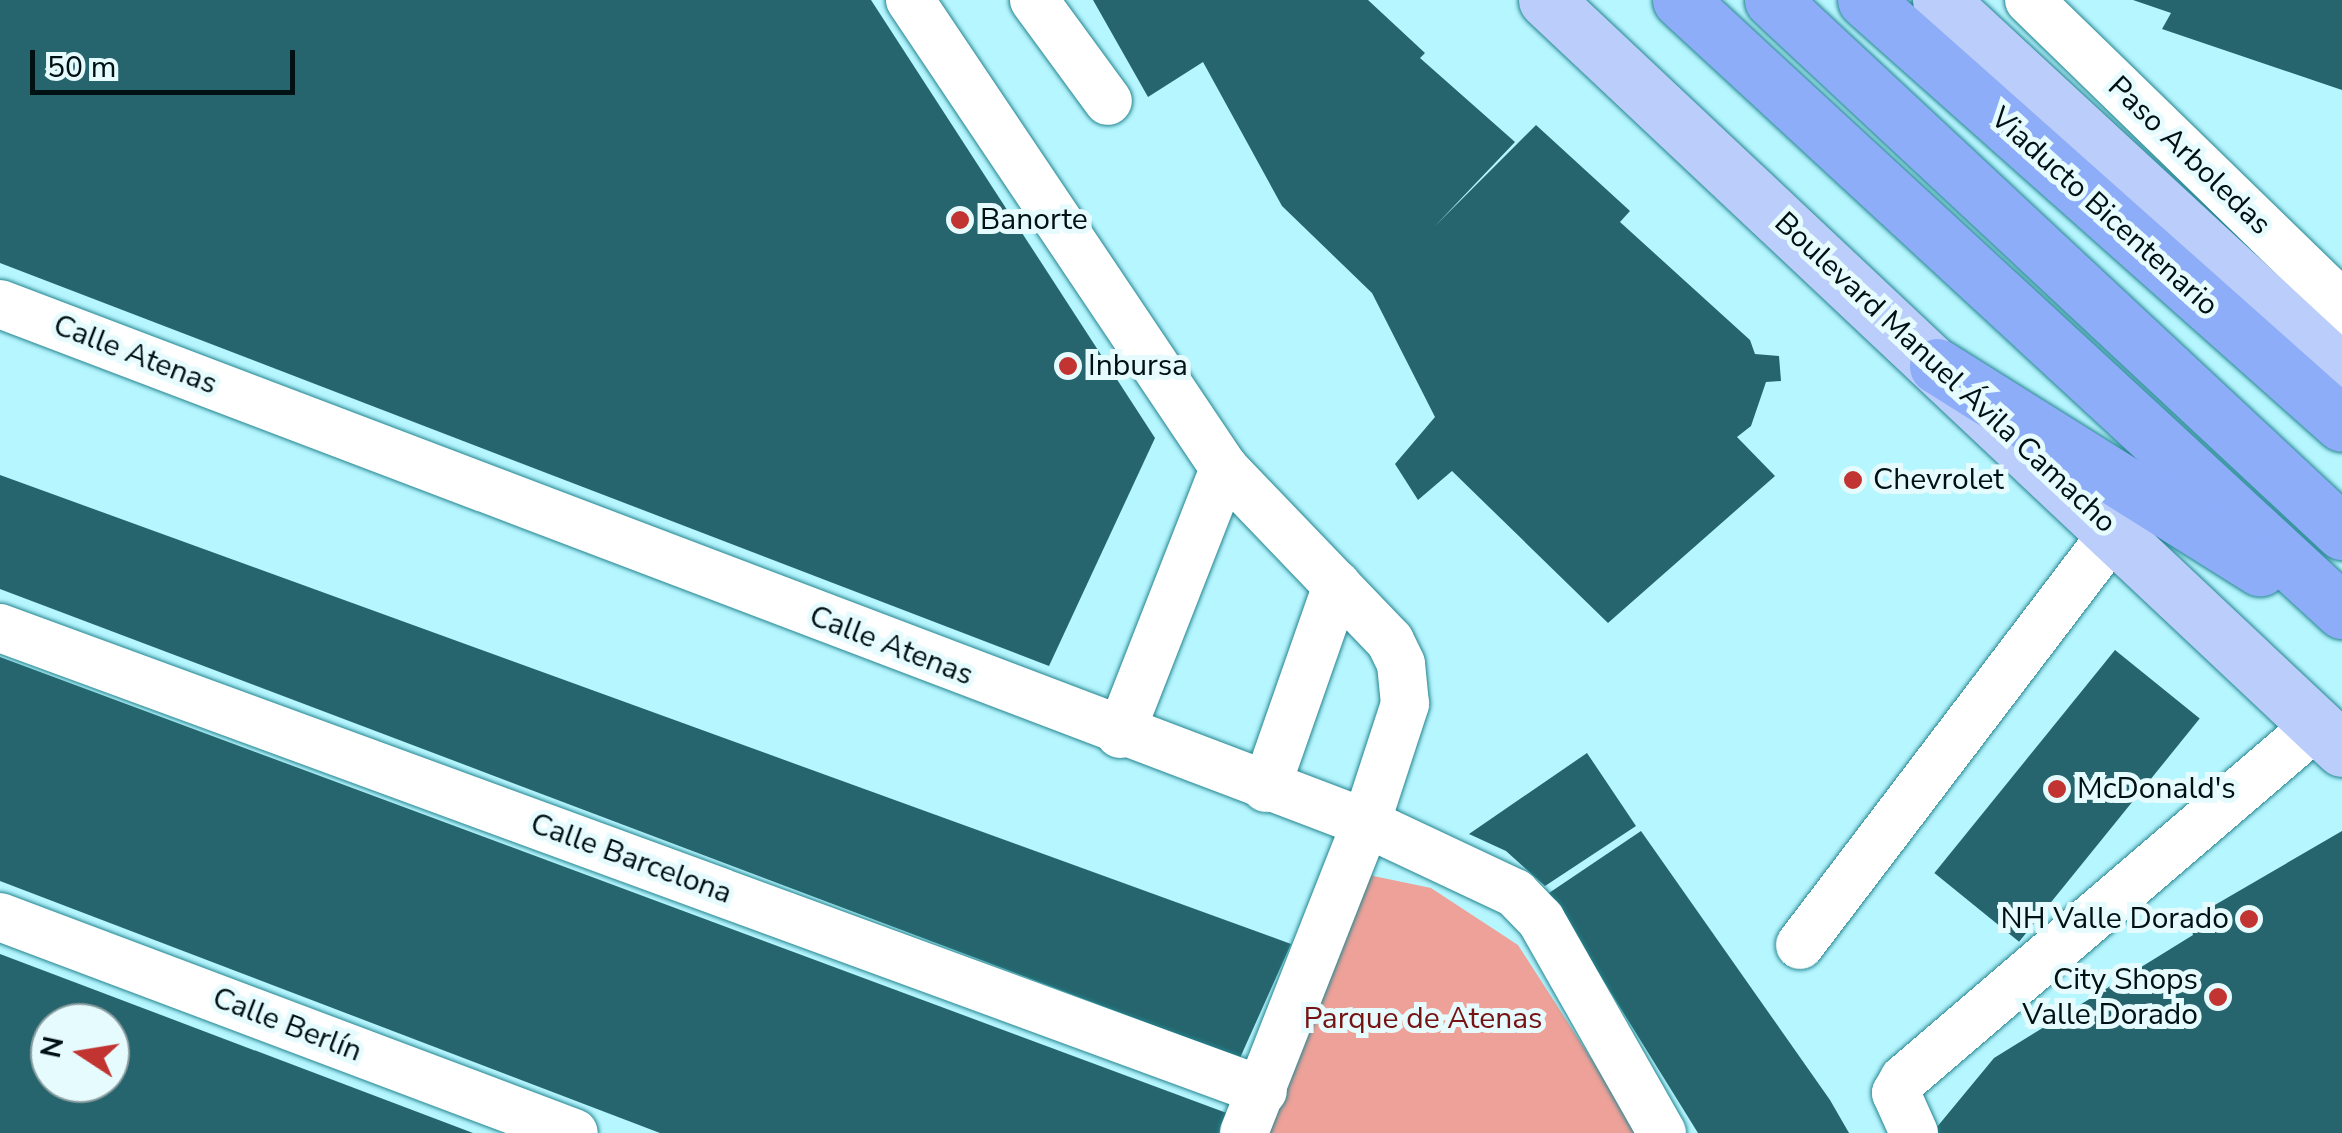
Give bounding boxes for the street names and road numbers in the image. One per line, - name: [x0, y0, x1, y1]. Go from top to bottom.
- street label: Paso Arboledas: [2100, 69, 2278, 243]
- street label: Viaducto Bicentenario: [1983, 100, 2225, 324]
- street label: Boulevard Manuel Ávila Camacho: [1767, 205, 2123, 541]
- street label: Calle Atenas: [48, 307, 222, 403]
- street label: Calle Atenas: [804, 598, 978, 694]
- street label: Calle Barcelona: [525, 806, 737, 912]
- street label: Calle Berlín: [207, 980, 367, 1070]

